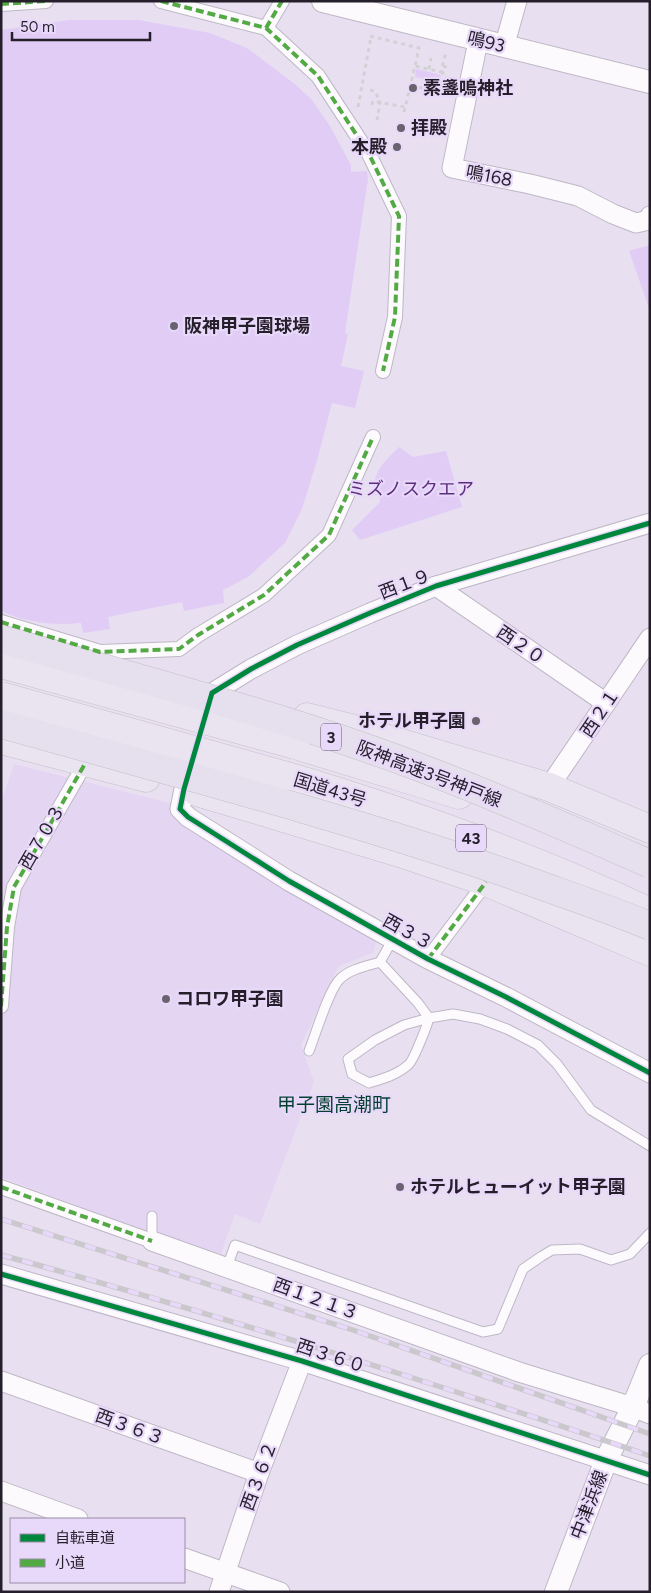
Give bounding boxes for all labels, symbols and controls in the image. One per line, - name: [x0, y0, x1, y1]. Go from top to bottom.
- scale bar: [12, 10, 150, 42]
- text: 50 m: [20, 18, 55, 36]
- street label: 鳴93: [465, 27, 507, 57]
- place label: 素盞嗚神社: [423, 77, 513, 99]
- marker: 素盞嗚神社: [407, 82, 419, 94]
- place label: 拝殿: [411, 117, 447, 139]
- marker: 拝殿: [395, 122, 407, 134]
- place label: 本殿: [351, 136, 387, 158]
- marker: 本殿: [391, 141, 403, 153]
- street label: 鳴168: [464, 161, 514, 191]
- place label: 阪神甲子園球場: [184, 315, 310, 337]
- marker: 阪神甲子園球場: [168, 320, 180, 332]
- park label: ミズノスクエア: [348, 478, 474, 500]
- street label: 西１９: [376, 564, 434, 604]
- street label: 西２０: [492, 621, 550, 669]
- street label: 西２１: [576, 684, 624, 742]
- place label: ホテル甲子園: [358, 710, 466, 732]
- marker: ホテル甲子園: [470, 715, 482, 727]
- road number: 3: [321, 724, 341, 750]
- street label: 阪神高速3号神戸線: [353, 736, 505, 812]
- street label: 国道43号: [291, 769, 369, 811]
- street label: 西７０３: [14, 800, 70, 874]
- road number: 43: [456, 824, 486, 851]
- street label: 西３３: [379, 909, 437, 955]
- place label: コロワ甲子園: [176, 988, 284, 1010]
- marker: コロワ甲子園: [160, 993, 172, 1005]
- district label: 甲子園高潮町: [277, 1093, 391, 1116]
- place label: ホテルヒューイット甲子園: [410, 1176, 626, 1198]
- marker: ホテルヒューイット甲子園: [394, 1181, 406, 1193]
- street label: 西１２１３: [270, 1273, 362, 1325]
- street label: 西３６０: [293, 1334, 369, 1378]
- street label: 西３６３: [92, 1404, 168, 1450]
- street label: 西３６２: [236, 1438, 282, 1514]
- street label: 中津浜線: [566, 1467, 612, 1543]
- legend: [10, 1518, 185, 1583]
- text: 自転車道: [55, 1529, 115, 1547]
- text: 小道: [55, 1554, 85, 1572]

